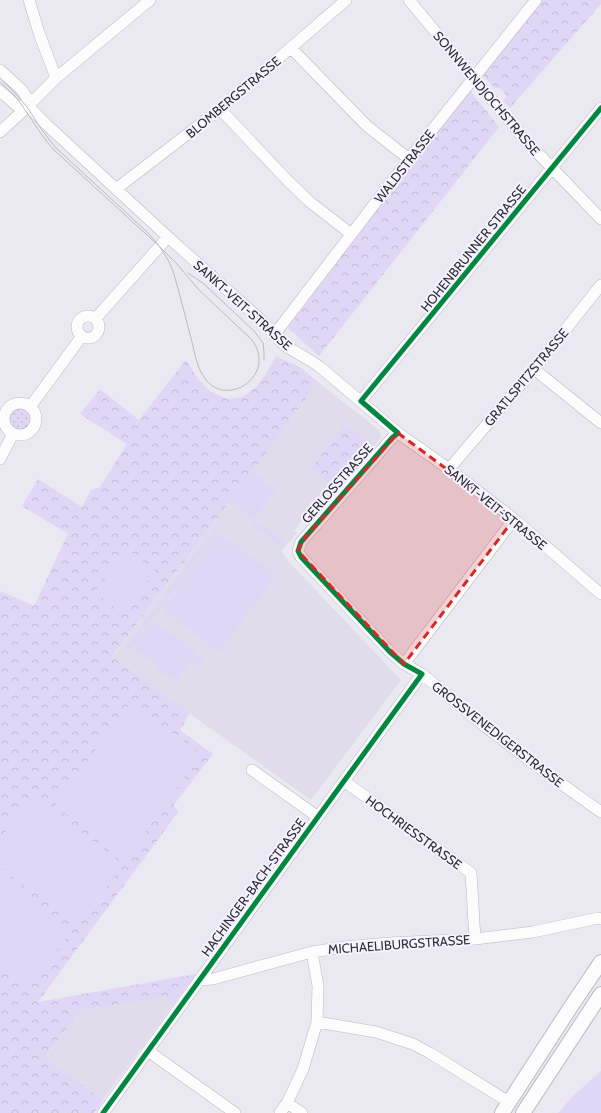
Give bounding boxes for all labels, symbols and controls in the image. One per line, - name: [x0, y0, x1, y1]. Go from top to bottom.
- street label: SONNWENDJOCHSTRASSE: [430, 28, 544, 158]
- street label: BLOMBERGSTRASSE: [182, 53, 284, 141]
- street label: WALDSTRASSE: [370, 126, 438, 206]
- street label: HOHENBRUNNER STRASSE: [417, 181, 529, 315]
- street label: SANKT-VEIT-STRASSE: [191, 257, 295, 353]
- street label: GRATLSPITZSTRASSE: [481, 325, 571, 429]
- street label: GERLOSSTRASSE: [298, 440, 376, 526]
- street label: SANKT-VEIT-STRASSE: [442, 461, 550, 553]
- street label: GROSSVENEDIGERSTRASSE: [429, 678, 567, 790]
- street label: HOCHRIESSTRASSE: [363, 792, 465, 872]
- street label: HACHINGER-BACH-STRASSE: [197, 815, 309, 959]
- street label: MICHAELIBURGSTRASSE: [327, 931, 471, 957]

